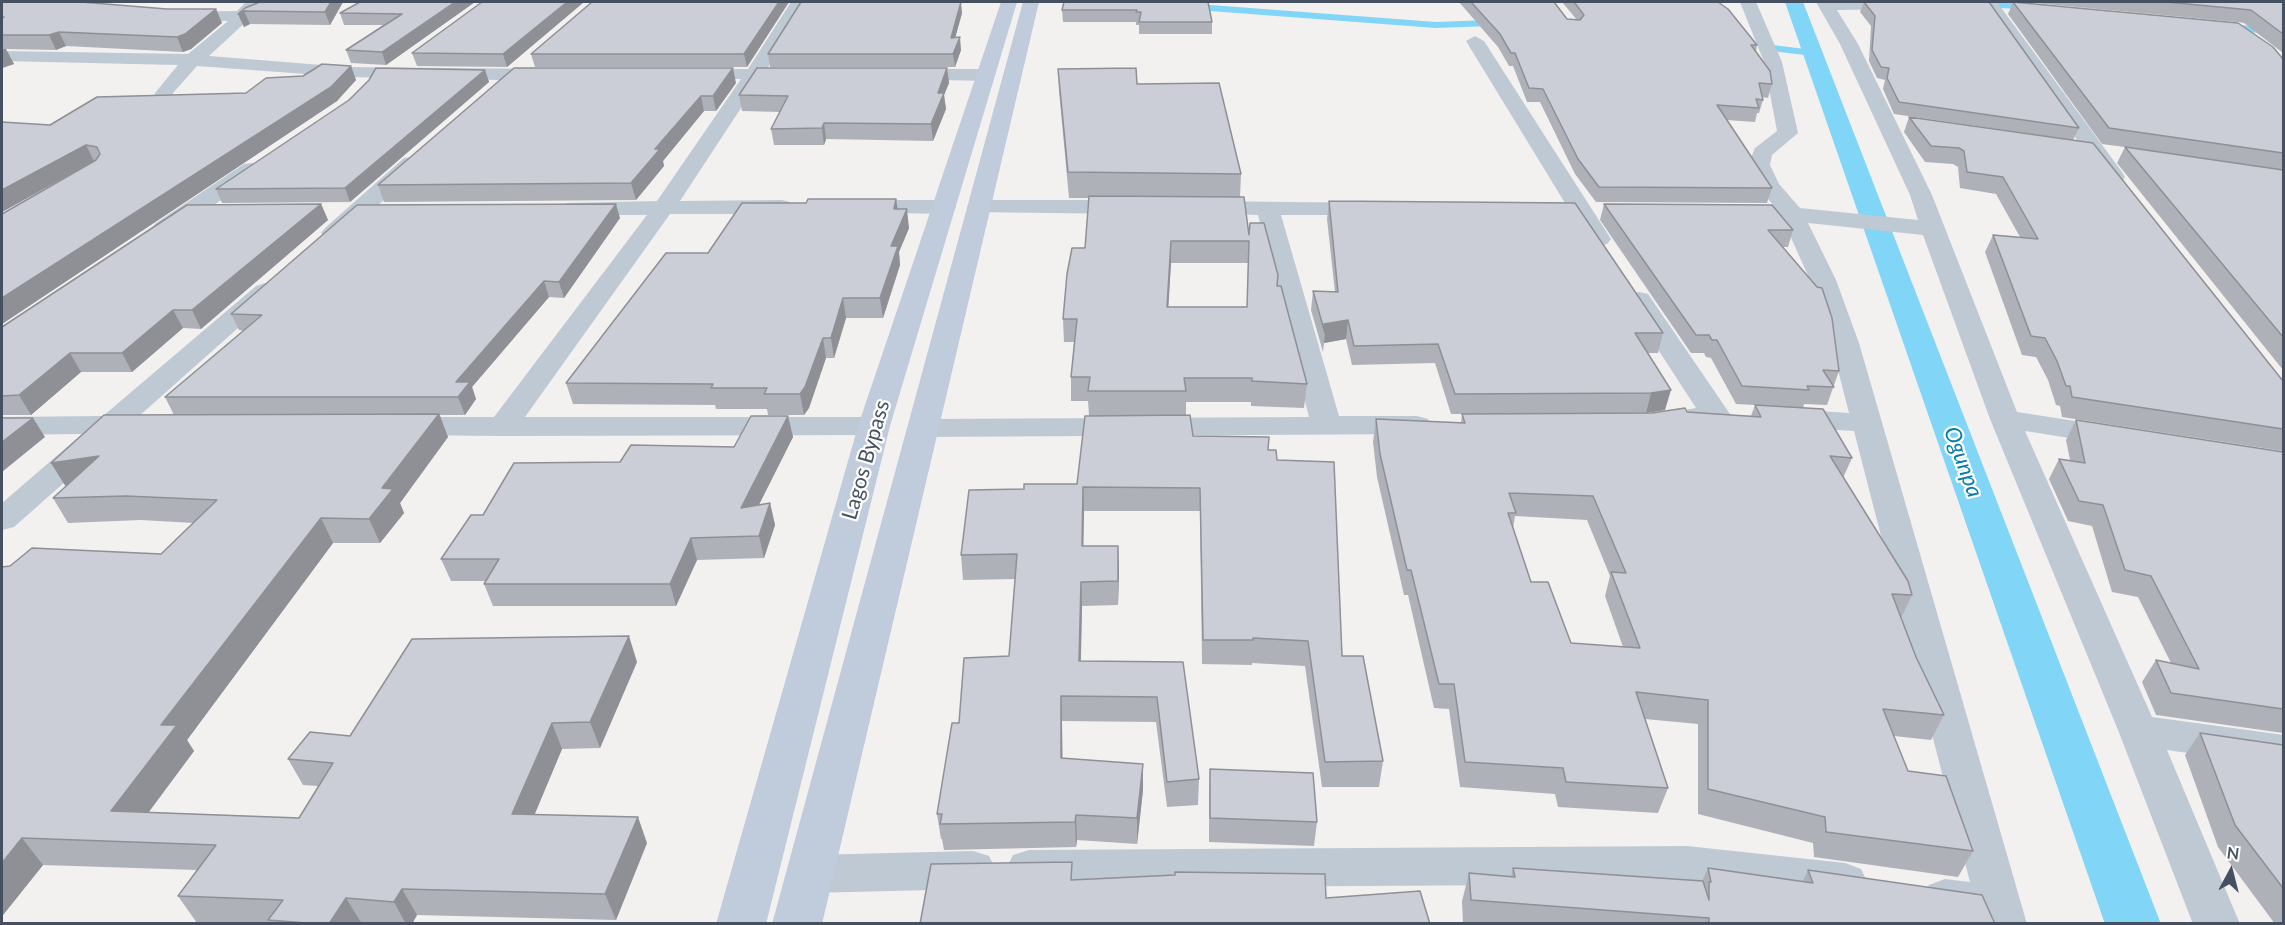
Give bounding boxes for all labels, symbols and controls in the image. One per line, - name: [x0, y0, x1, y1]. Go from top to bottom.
- street label: Lagos Bypass: [837, 397, 895, 523]
- water label: Ogunpa: [1938, 423, 1988, 501]
- north arrow: [2201, 841, 2261, 901]
- text: N: [2226, 842, 2241, 863]

